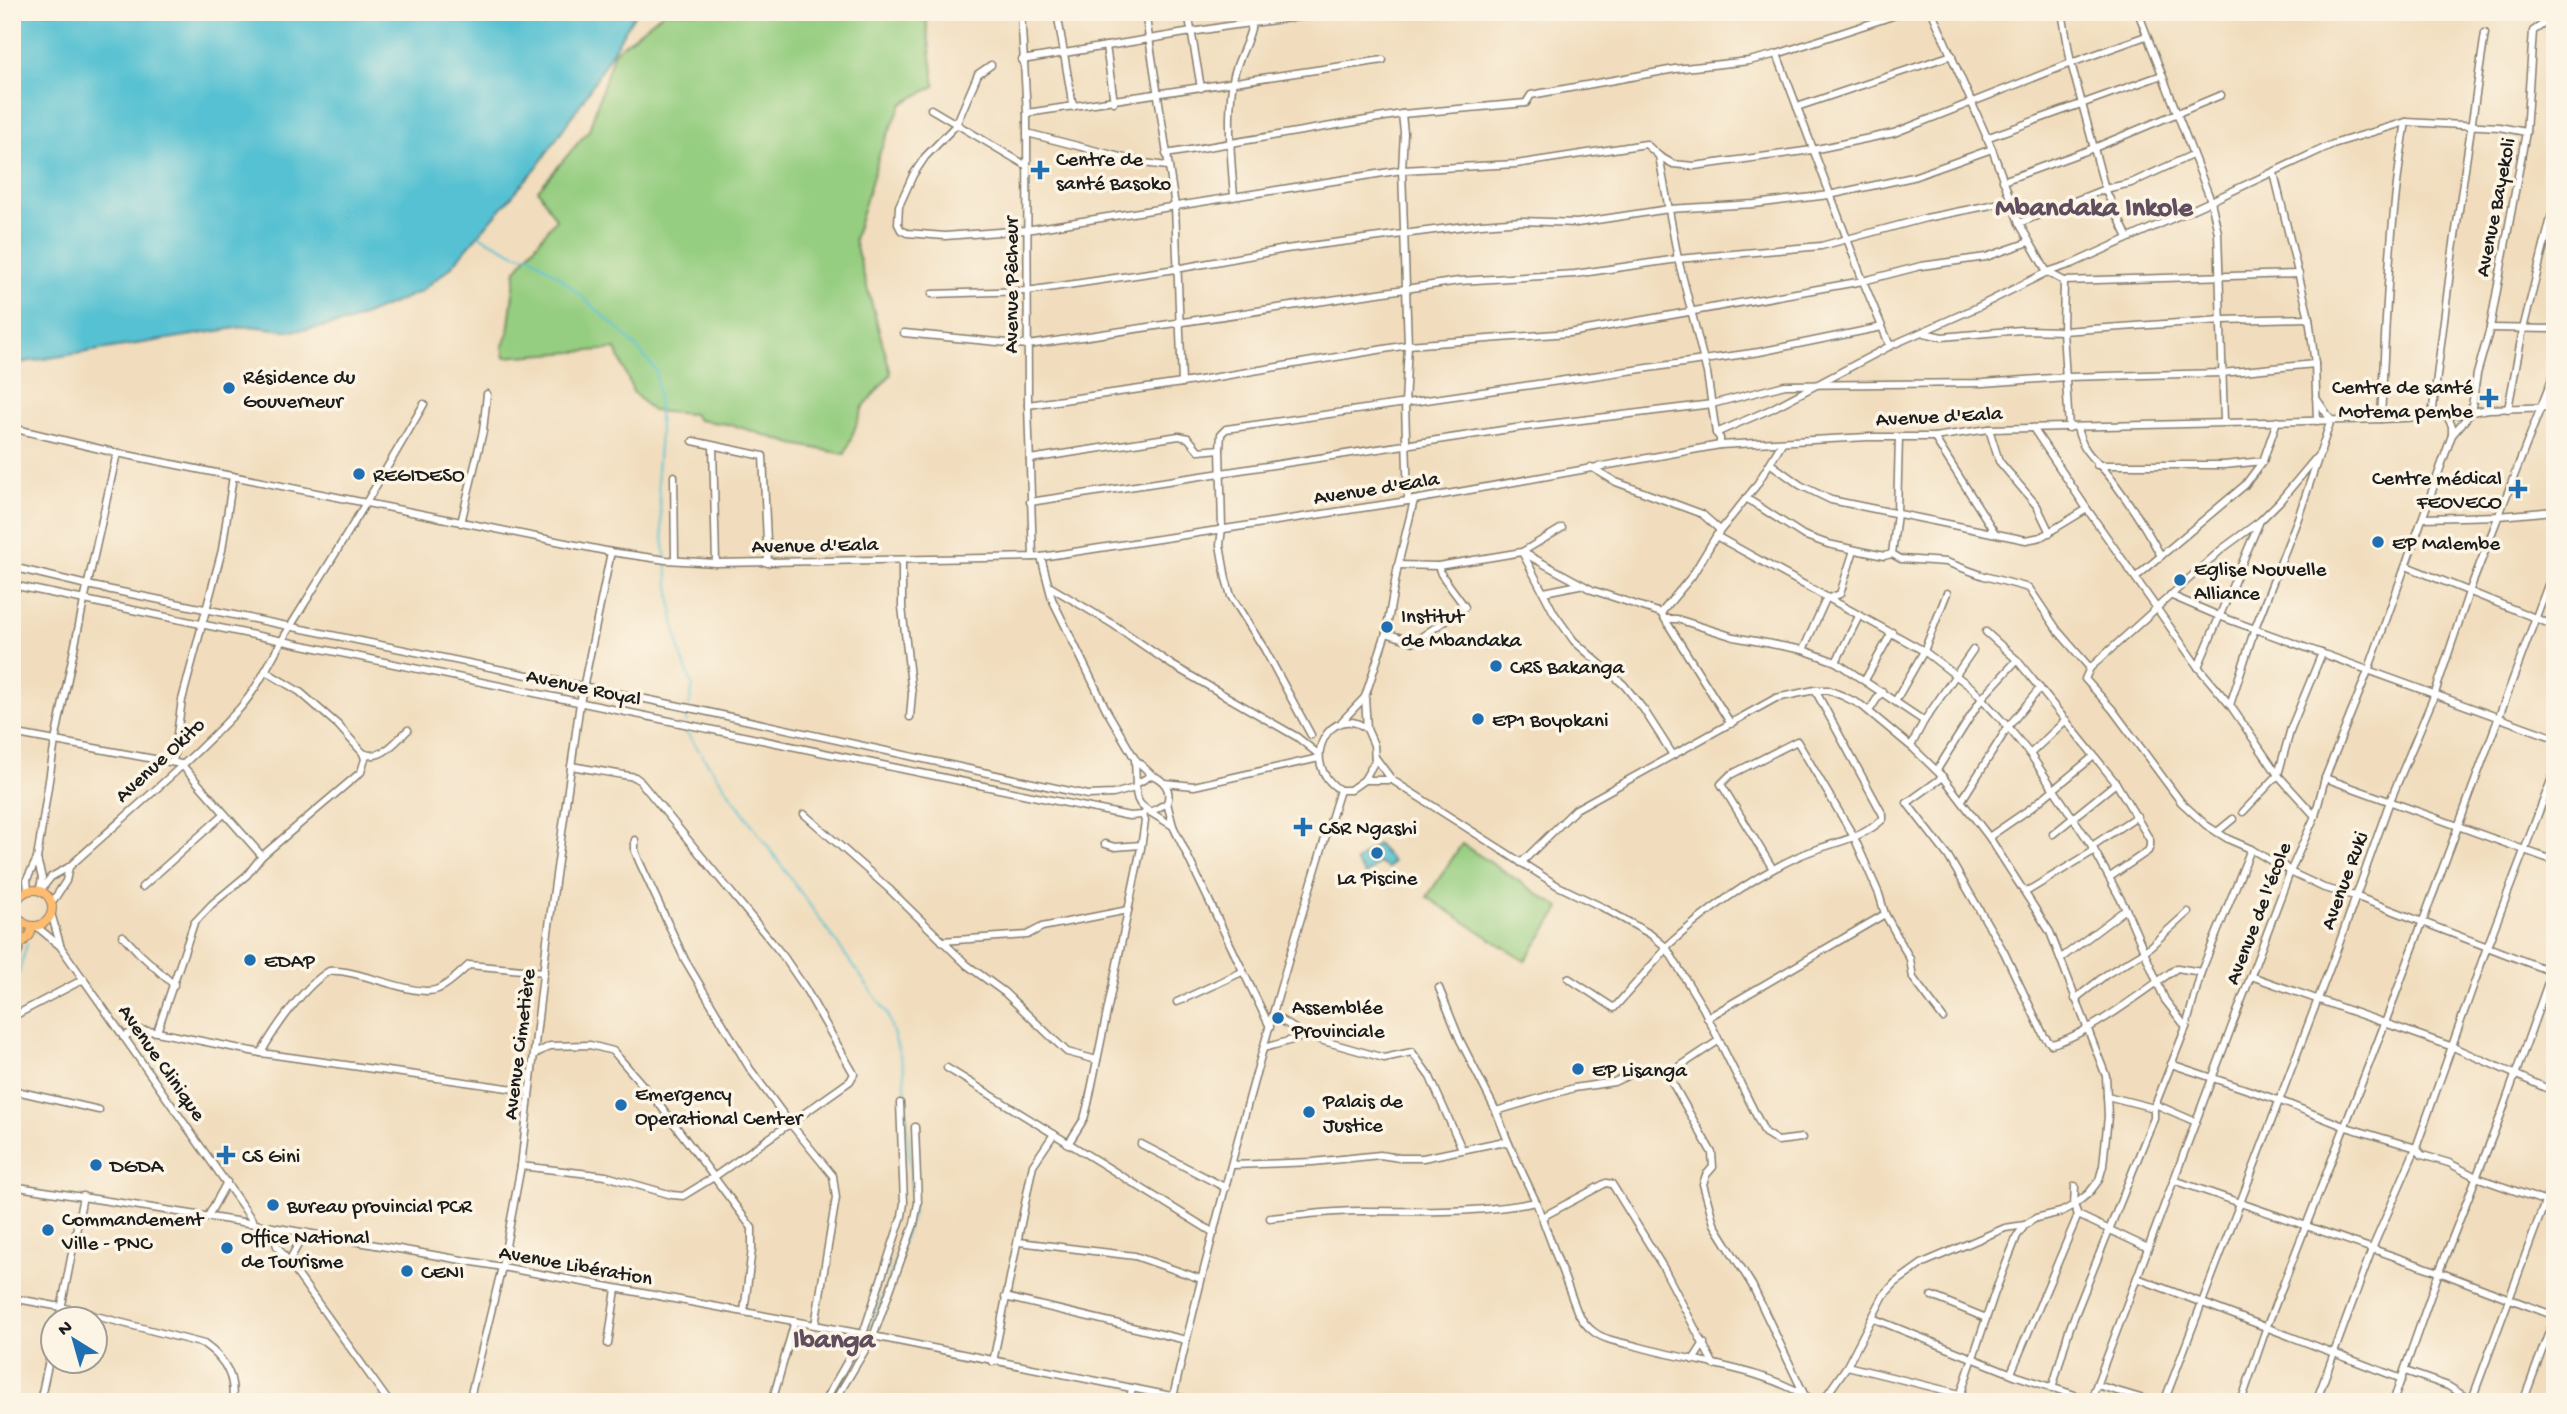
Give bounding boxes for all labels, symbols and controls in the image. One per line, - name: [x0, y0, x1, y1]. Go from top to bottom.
- street label: Avenue Bayekoli: [2472, 136, 2523, 279]
- place label: Centre de santé Basoko: [1056, 149, 1171, 198]
- marker: Centre de santé Basoko: [1030, 160, 1050, 180]
- district label: Mbandaka Inkole: [1995, 193, 2194, 226]
- street label: Avenue Pêcheur: [1001, 215, 1026, 354]
- place label: Résidence du Gouverneur: [243, 367, 355, 416]
- place label: Centre de santé Motema pembe: [2332, 377, 2474, 426]
- marker: Résidence du Gouverneur: [221, 380, 237, 396]
- marker: Centre de santé Motema pembe: [2479, 388, 2499, 408]
- street label: Avenue d'Eala: [1875, 403, 2004, 434]
- place label: REGIDESO: [373, 465, 465, 490]
- marker: REGIDESO: [351, 466, 367, 482]
- street label: Avenue d'Eala: [1312, 468, 1442, 513]
- place label: Centre médical FEOVECO: [2372, 468, 2502, 517]
- marker: Centre médical FEOVECO: [2508, 479, 2528, 499]
- place label: EP Malembe: [2392, 533, 2501, 558]
- street label: Avenue d'Eala: [751, 534, 880, 561]
- marker: EP Malembe: [2370, 534, 2386, 550]
- place label: Eglise Nouvelle Alliance: [2194, 559, 2328, 608]
- marker: Eglise Nouvelle Alliance: [2172, 572, 2188, 588]
- place label: Institut de Mbandaka: [1401, 606, 1523, 655]
- marker: Institut de Mbandaka: [1379, 619, 1395, 635]
- place label: CRS Bakanga: [1510, 657, 1625, 682]
- marker: CRS Bakanga: [1488, 658, 1504, 674]
- street label: Avenue Royal: [524, 665, 643, 714]
- place label: EP1 Boyokani: [1492, 710, 1609, 735]
- marker: EP1 Boyokani: [1470, 711, 1486, 727]
- street label: Avenue Okito: [111, 713, 212, 810]
- marker: CSR Ngashi: [1293, 817, 1313, 837]
- place label: CSR Ngashi: [1319, 818, 1417, 843]
- street label: Avenue Ruki: [2317, 829, 2376, 934]
- street label: Avenue de l'école: [2222, 838, 2299, 989]
- marker: La Piscine: [1369, 845, 1385, 861]
- place label: La Piscine: [1337, 868, 1419, 893]
- place label: EDAP: [264, 951, 315, 976]
- marker: EDAP: [242, 952, 258, 968]
- street label: Avenue Cimetière: [500, 966, 543, 1121]
- place label: Assemblée Provinciale: [1291, 997, 1386, 1046]
- street label: Avenue Clinique: [111, 1001, 210, 1128]
- marker: Assemblée Provinciale: [1270, 1010, 1286, 1026]
- place label: EP Lisanga: [1592, 1060, 1688, 1085]
- marker: EP Lisanga: [1570, 1061, 1586, 1077]
- place label: Emergency Operational Center: [635, 1084, 804, 1133]
- place label: Palais de Justice: [1322, 1091, 1404, 1140]
- marker: Emergency Operational Center: [613, 1097, 629, 1113]
- marker: Palais de Justice: [1301, 1104, 1317, 1120]
- marker: CS Gini: [216, 1145, 236, 1165]
- place label: CS Gini: [242, 1146, 300, 1171]
- place label: DGDA: [108, 1156, 165, 1181]
- marker: DGDA: [88, 1157, 104, 1173]
- place label: Bureau provincial PCR: [286, 1196, 473, 1221]
- marker: Bureau provincial PCR: [265, 1197, 281, 1213]
- place label: Commandement Ville - PNC: [61, 1209, 206, 1258]
- marker: Commandement Ville - PNC: [40, 1222, 56, 1238]
- place label: Office National de Tourisme: [241, 1227, 370, 1276]
- marker: Office National de Tourisme: [219, 1240, 235, 1256]
- street label: Avenue Libération: [497, 1242, 654, 1293]
- place label: CENI: [421, 1262, 464, 1287]
- marker: CENI: [399, 1263, 415, 1279]
- north arrow: [38, 1306, 108, 1376]
- text: N: [54, 1316, 78, 1342]
- district label: Ibanga: [793, 1325, 876, 1358]

